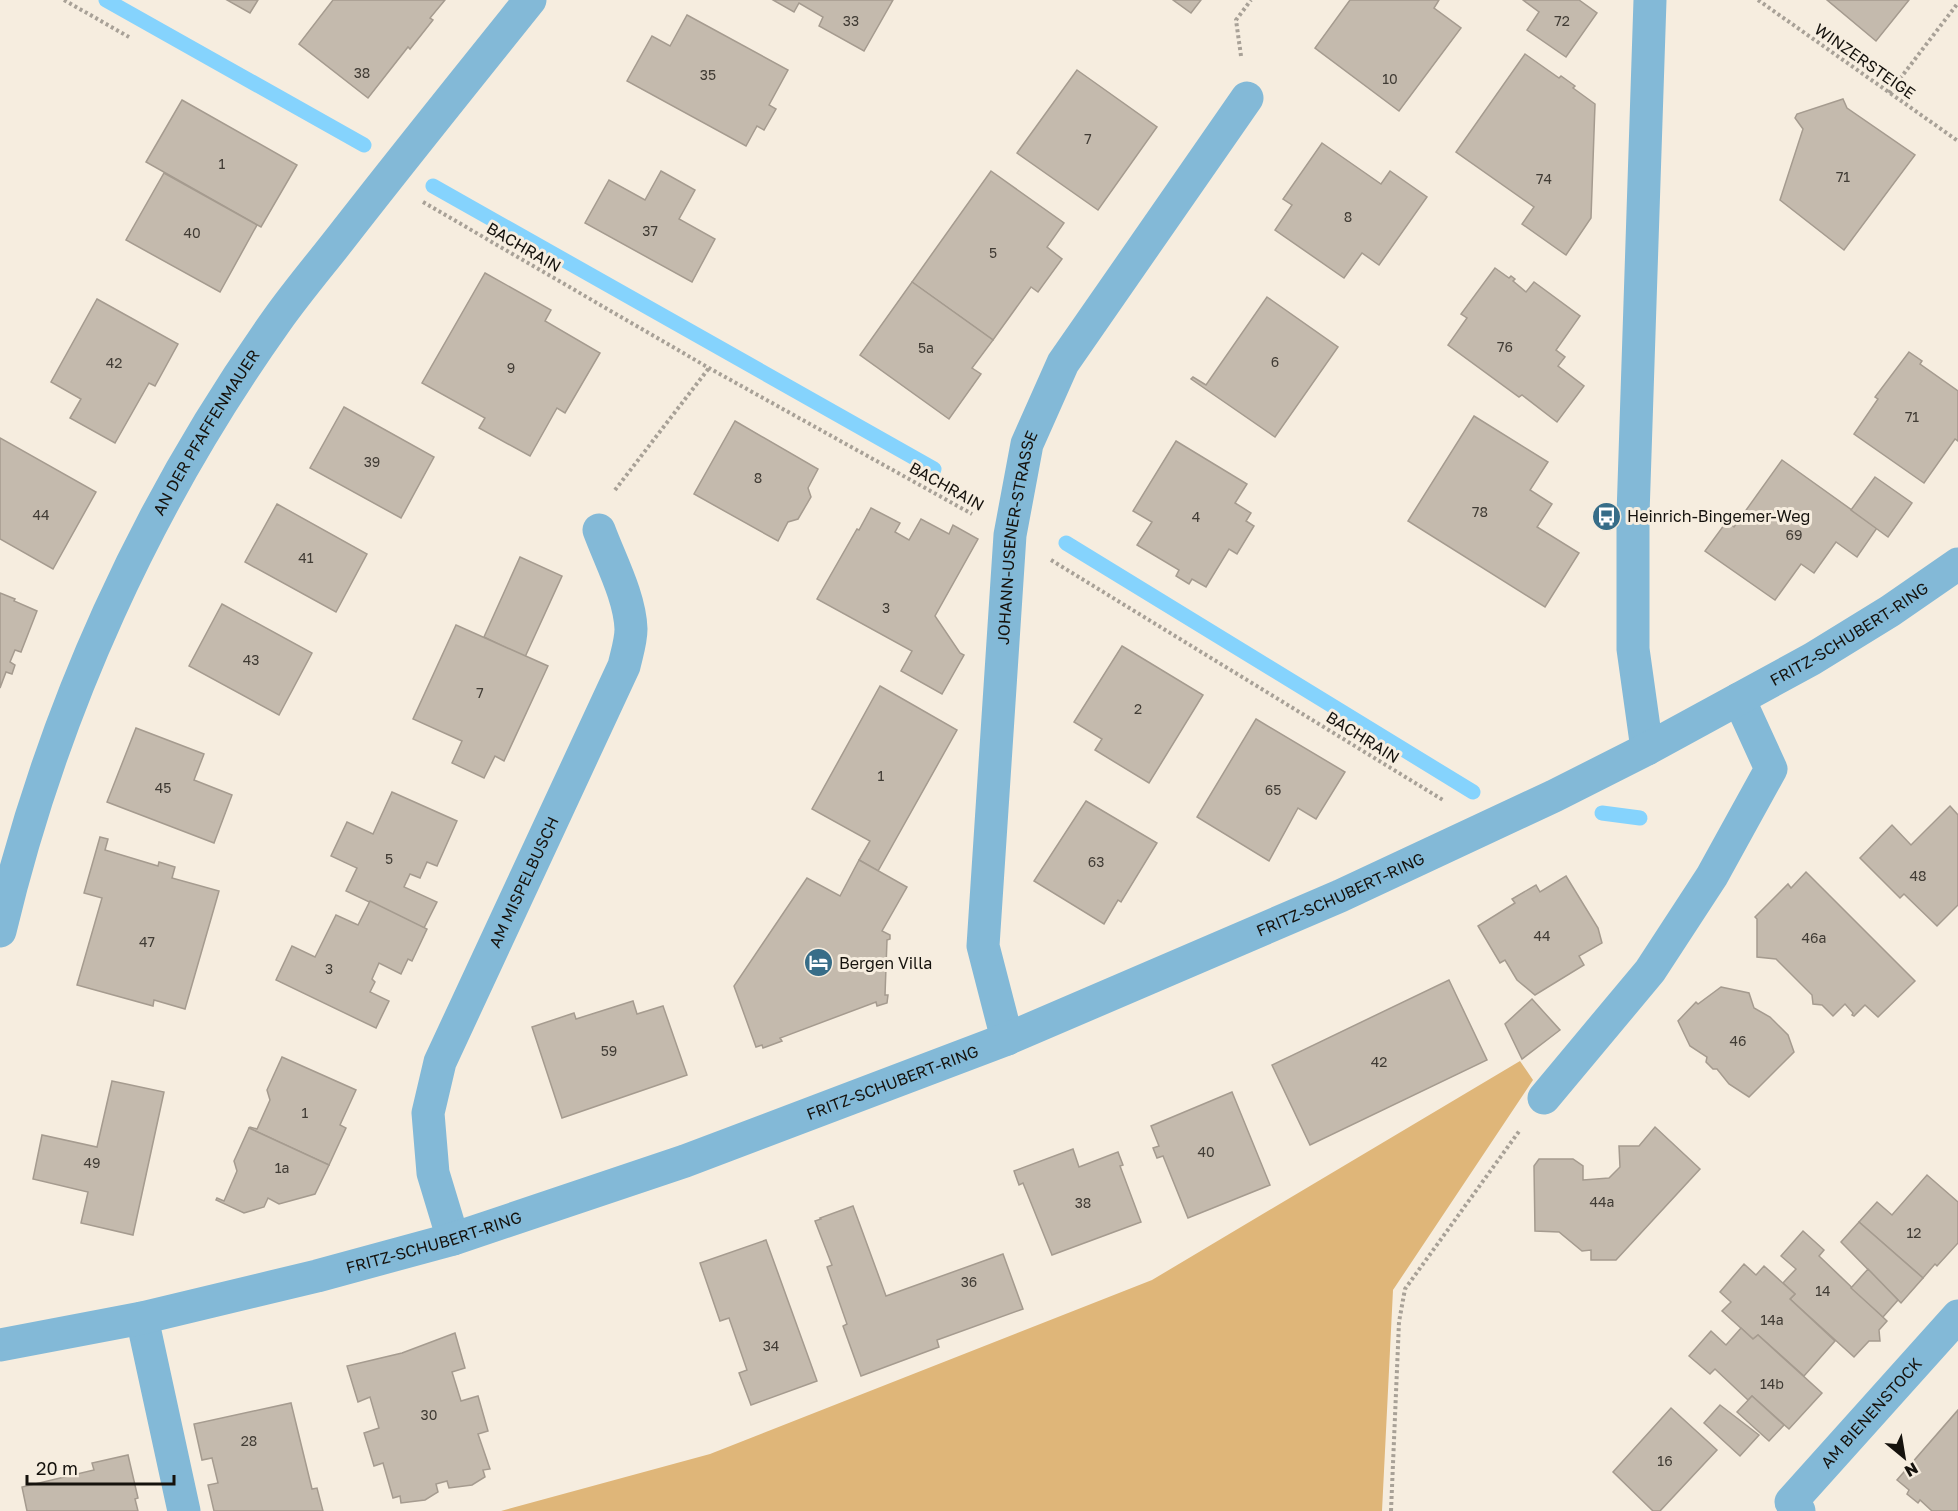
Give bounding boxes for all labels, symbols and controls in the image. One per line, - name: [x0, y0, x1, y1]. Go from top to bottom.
- house number: 33: [843, 12, 859, 29]
- house number: 72: [1554, 12, 1570, 29]
- street label: WINZERSTEIGE: [1811, 19, 1919, 103]
- house number: 38: [354, 64, 370, 81]
- house number: 35: [700, 66, 716, 83]
- house number: 10: [1382, 70, 1398, 87]
- house number: 7: [1084, 130, 1092, 147]
- house number: 1: [219, 155, 226, 172]
- house number: 71: [1836, 168, 1850, 185]
- house number: 74: [1536, 170, 1552, 187]
- house number: 8: [1344, 208, 1352, 225]
- street label: BACHRAIN: [483, 218, 565, 276]
- house number: 37: [642, 222, 658, 239]
- house number: 40: [183, 224, 201, 241]
- house number: 5: [989, 244, 997, 261]
- house number: 76: [1497, 338, 1513, 355]
- house number: 5a: [918, 339, 934, 356]
- street label: AN DER PFAFFENMAUER: [148, 346, 264, 519]
- house number: 6: [1271, 353, 1279, 370]
- house number: 42: [106, 354, 122, 371]
- house number: 9: [507, 359, 515, 376]
- house number: 71: [1905, 408, 1919, 425]
- street label: JOHANN-USENER-STRASSE: [993, 427, 1042, 646]
- house number: 39: [364, 453, 380, 470]
- street label: BACHRAIN: [906, 457, 988, 515]
- house number: 8: [754, 469, 762, 486]
- bus stop icon: Heinrich-Bingemer-Weg: [1590, 500, 1622, 532]
- house number: 78: [1472, 503, 1488, 520]
- house number: 44: [32, 506, 50, 523]
- place label: Heinrich-Bingemer-Weg: [1627, 506, 1810, 526]
- house number: 4: [1192, 508, 1200, 525]
- house number: 69: [1786, 526, 1802, 543]
- house number: 41: [298, 549, 314, 566]
- street label: FRITZ-SCHUBERT-RING: [1766, 578, 1932, 690]
- house number: 3: [882, 599, 890, 616]
- house number: 43: [243, 651, 259, 668]
- house number: 7: [476, 684, 484, 701]
- house number: 2: [1134, 700, 1142, 717]
- street label: BACHRAIN: [1323, 707, 1403, 767]
- house number: 1: [878, 767, 885, 784]
- house number: 45: [155, 779, 171, 796]
- house number: 65: [1265, 781, 1281, 798]
- street label: AM MISPELBUSCH: [484, 813, 563, 951]
- street label: FRITZ-SCHUBERT-RING: [1253, 848, 1428, 941]
- house number: 5: [385, 850, 393, 867]
- house number: 63: [1088, 853, 1104, 870]
- house number: 48: [1909, 867, 1927, 884]
- house number: 44: [1533, 927, 1551, 944]
- house number: 46a: [1802, 929, 1826, 946]
- house number: 47: [139, 933, 155, 950]
- hotel icon: Bergen Villa: [802, 947, 834, 979]
- place label: Bergen Villa: [839, 953, 932, 973]
- house number: 3: [325, 960, 333, 977]
- house number: 46: [1729, 1032, 1747, 1049]
- street label: FRITZ-SCHUBERT-RING: [804, 1041, 981, 1124]
- house number: 59: [601, 1042, 617, 1059]
- house number: 42: [1371, 1053, 1387, 1070]
- house number: 1: [302, 1104, 309, 1121]
- house number: 40: [1197, 1143, 1215, 1160]
- house number: 49: [83, 1154, 101, 1171]
- house number: 1a: [275, 1159, 289, 1176]
- house number: 44a: [1590, 1193, 1615, 1210]
- house number: 38: [1075, 1194, 1091, 1211]
- street label: FRITZ-SCHUBERT-RING: [344, 1207, 524, 1278]
- house number: 12: [1907, 1224, 1921, 1241]
- house number: 36: [961, 1273, 977, 1290]
- house number: 14: [1815, 1282, 1831, 1299]
- house number: 14a: [1760, 1311, 1784, 1328]
- house number: 34: [763, 1337, 779, 1354]
- street label: AM BIENENSTOCK: [1817, 1354, 1925, 1472]
- house number: 14b: [1760, 1375, 1784, 1392]
- house number: 30: [421, 1406, 437, 1423]
- north arrow: [1874, 1427, 1934, 1487]
- house number: 28: [241, 1432, 257, 1449]
- scale bar: [27, 1448, 174, 1486]
- house number: 16: [1657, 1452, 1673, 1469]
- text: 20 m: [36, 1457, 78, 1479]

